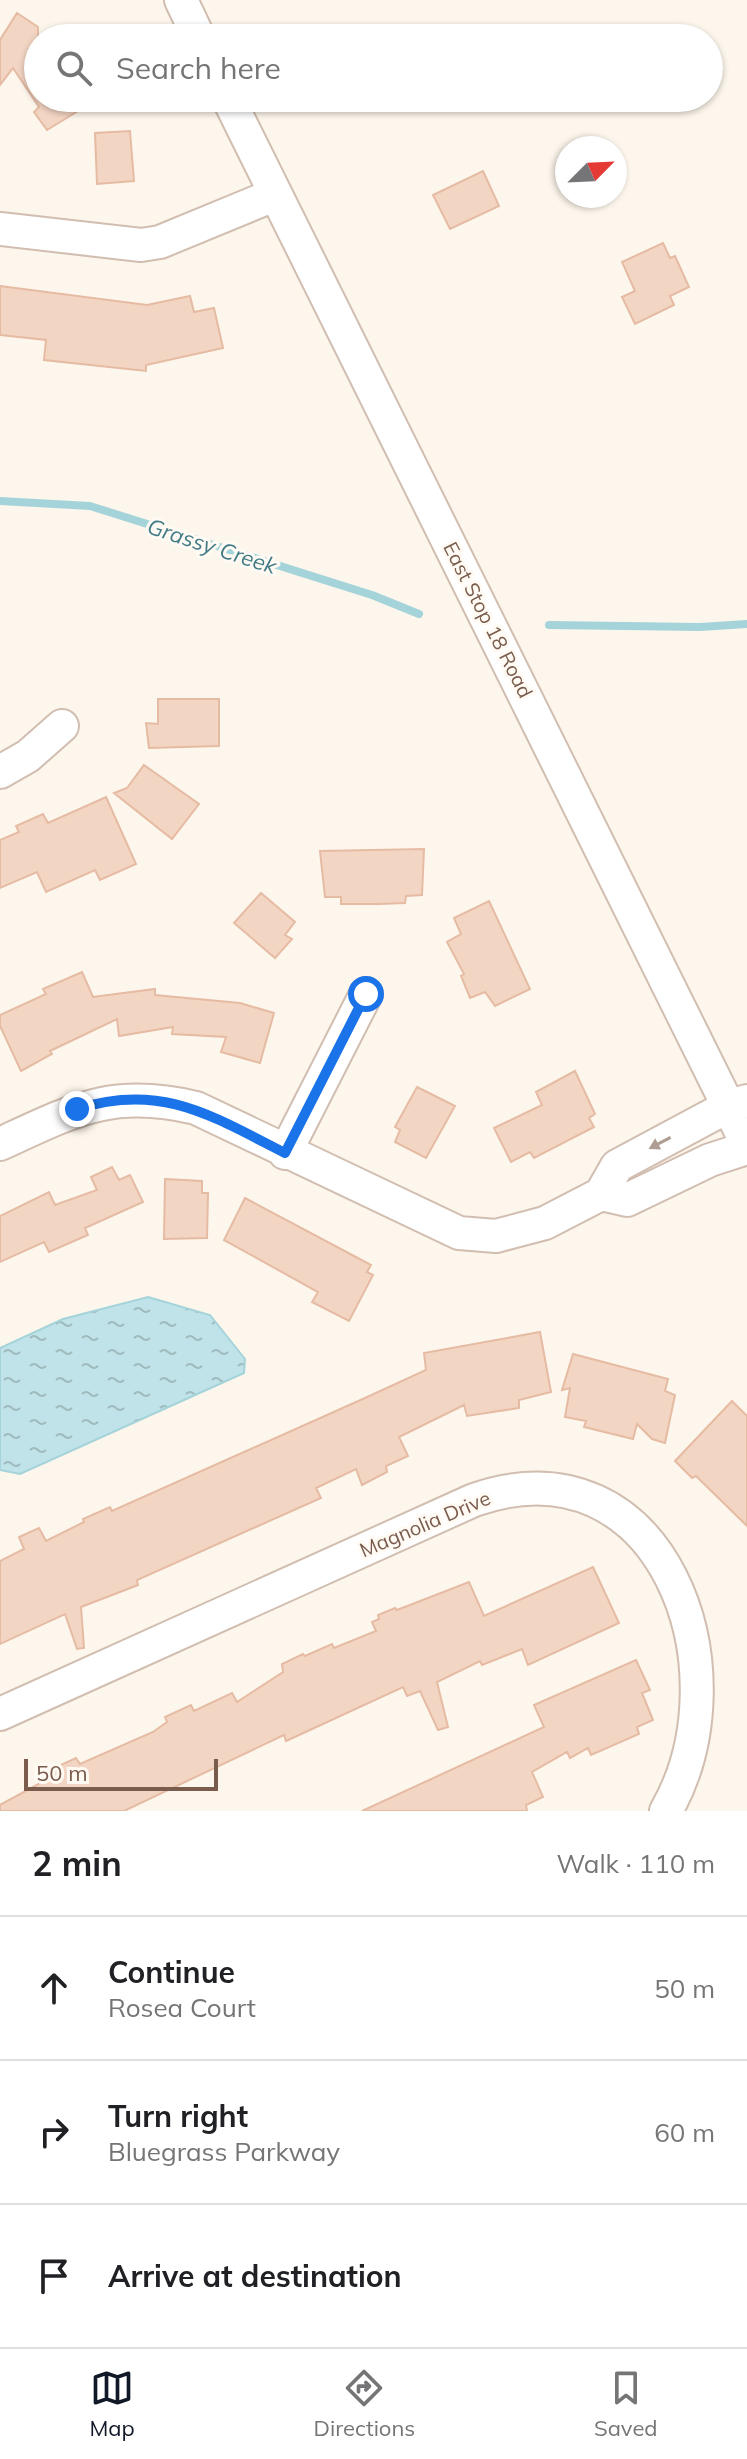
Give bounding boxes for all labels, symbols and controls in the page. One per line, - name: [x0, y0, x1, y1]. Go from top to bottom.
- search box: [24, 24, 723, 112]
- icon: search: [52, 46, 96, 90]
- text: Search here: [116, 49, 281, 87]
- north arrow: [555, 136, 627, 208]
- water label: Grassy Creek: [144, 512, 281, 580]
- street label: East Stop 18 Road: [438, 538, 539, 702]
- route start: [348, 976, 384, 1012]
- route end: [59, 1091, 95, 1127]
- one-way arrow: [649, 1135, 671, 1149]
- street label: Magnolia Drive: [356, 1485, 494, 1562]
- scale bar: [24, 1755, 218, 1791]
- text: 50 m: [36, 1759, 87, 1787]
- text: 2 min: [32, 1842, 122, 1885]
- text: Walk · 110 m: [556, 1847, 715, 1880]
- text: Continue: [108, 1953, 235, 1991]
- icon: ahead: [32, 1966, 76, 2010]
- text: 50 m: [654, 1972, 715, 2005]
- text: Rosea Court: [108, 1991, 256, 2024]
- text: Turn right: [108, 2097, 248, 2135]
- icon: right: [32, 2110, 76, 2154]
- text: 60 m: [654, 2116, 715, 2149]
- text: Bluegrass Parkway: [108, 2135, 340, 2168]
- icon: arrive: [32, 2254, 76, 2298]
- text: Arrive at destination: [108, 2257, 402, 2295]
- tab: Map: [89, 2366, 135, 2442]
- tab: Directions: [314, 2366, 415, 2442]
- tab: Saved: [594, 2366, 658, 2442]

